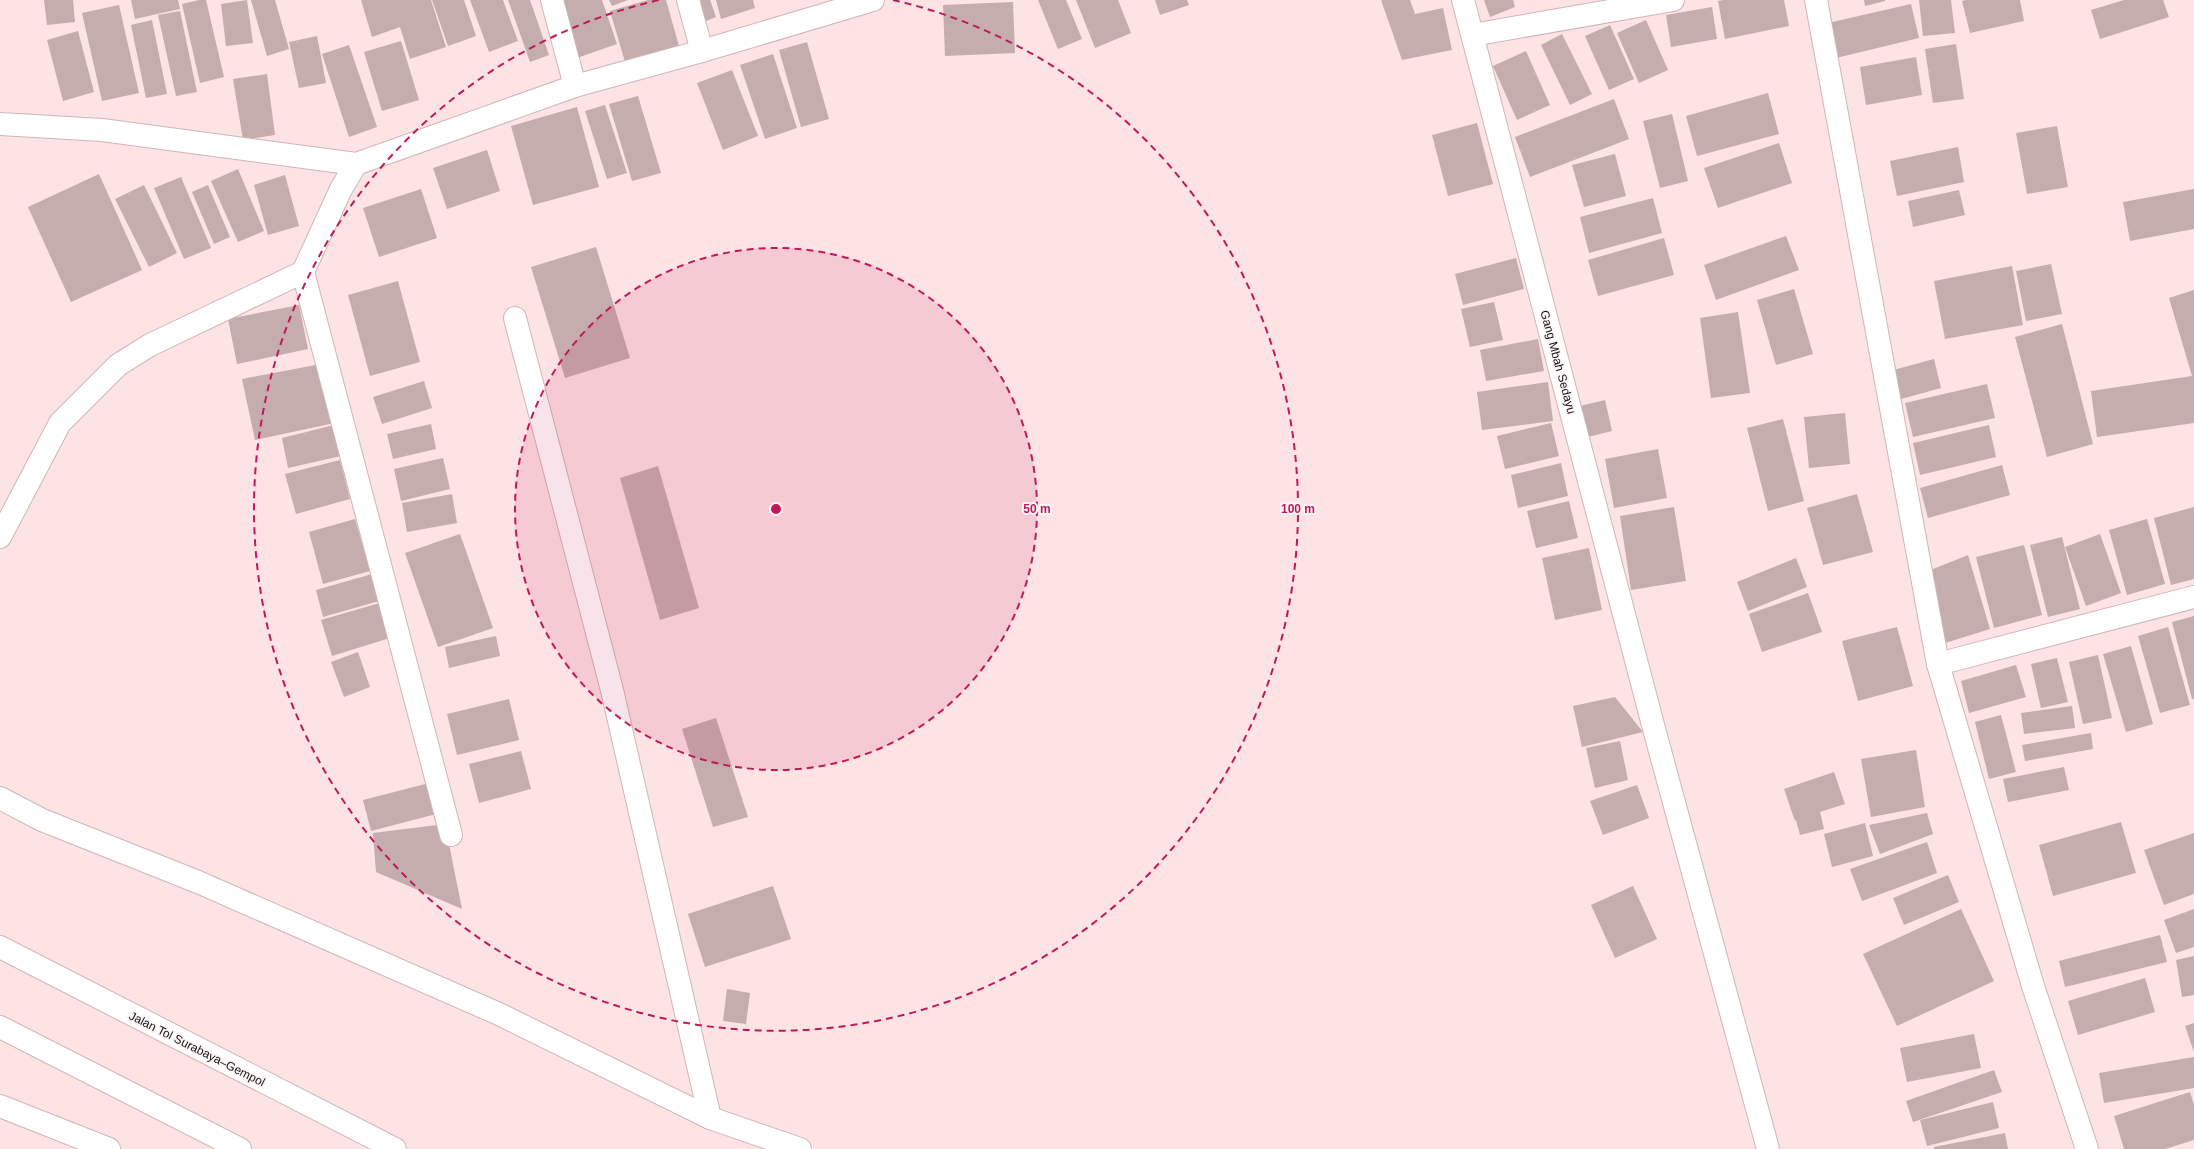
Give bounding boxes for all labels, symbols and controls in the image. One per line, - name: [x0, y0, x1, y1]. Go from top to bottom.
- street label: Gang Mbah Sedayu: [1537, 309, 1579, 415]
- centre of rings: [769, 502, 783, 516]
- text: 50 m: [1023, 502, 1051, 516]
- text: 100 m: [1281, 502, 1315, 516]
- street label: Jalan Tol Surabaya–Gempol: [127, 1009, 267, 1089]

